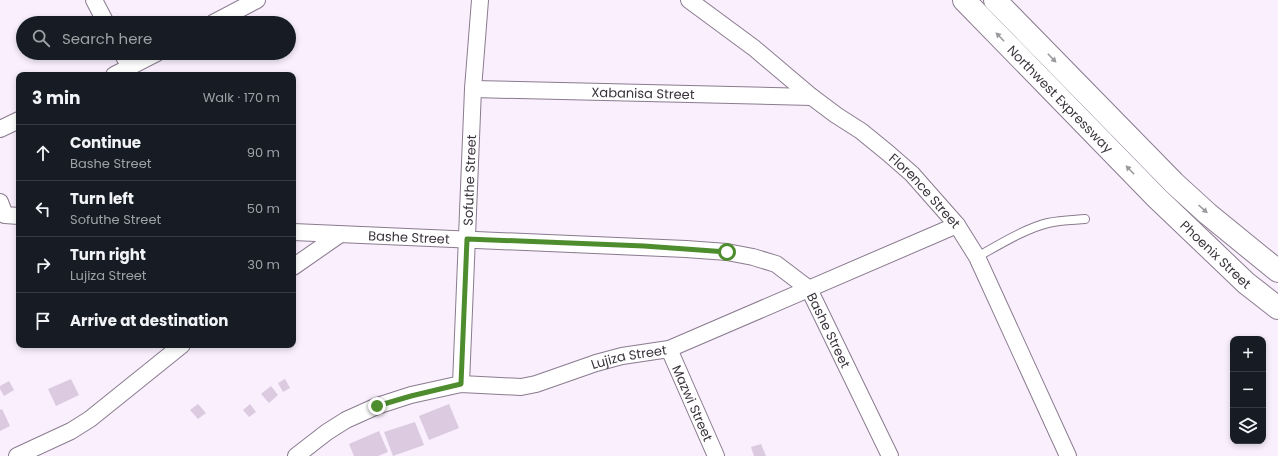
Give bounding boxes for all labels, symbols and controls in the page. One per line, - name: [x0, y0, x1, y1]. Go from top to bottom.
- search box: [16, 16, 296, 60]
- icon: search: [30, 27, 52, 49]
- text: Search here: [62, 28, 152, 49]
- one-way arrow: [995, 32, 1005, 42]
- street label: Northwest Expressway: [1003, 41, 1118, 158]
- one-way arrow: [1047, 53, 1057, 63]
- street label: Xabanisa Street: [591, 83, 695, 104]
- text: 3 min: [32, 86, 80, 110]
- text: Walk · 170 m: [203, 88, 280, 107]
- text: Continue: [70, 132, 141, 153]
- street label: Sofuthe Street: [458, 134, 481, 226]
- icon: ahead: [32, 142, 54, 164]
- text: 90 m: [247, 143, 280, 162]
- street label: Florence Street: [885, 149, 965, 233]
- text: Bashe Street: [70, 154, 151, 173]
- one-way arrow: [1125, 165, 1134, 175]
- text: Turn left: [70, 188, 134, 209]
- icon: left: [32, 198, 54, 220]
- text: 50 m: [247, 199, 280, 218]
- one-way arrow: [1197, 204, 1208, 213]
- text: Sofuthe Street: [70, 210, 161, 229]
- street label: Phoenix Street: [1176, 216, 1255, 294]
- street label: Bashe Street: [368, 226, 450, 249]
- route start: [718, 243, 736, 261]
- text: Turn right: [70, 244, 146, 265]
- icon: right: [32, 254, 54, 276]
- text: 30 m: [247, 255, 280, 274]
- text: Lujiza Street: [70, 266, 147, 285]
- street label: Bashe Street: [802, 289, 855, 371]
- icon: arrive: [32, 310, 54, 332]
- text: Arrive at destination: [70, 310, 228, 331]
- map controls: [1230, 336, 1266, 444]
- button: +: [1230, 336, 1266, 372]
- street label: Lujiza Street: [588, 340, 668, 374]
- street label: Mazwi Street: [667, 362, 717, 445]
- button: −: [1230, 372, 1266, 408]
- route end: [368, 397, 386, 415]
- button: layers: [1230, 408, 1266, 444]

